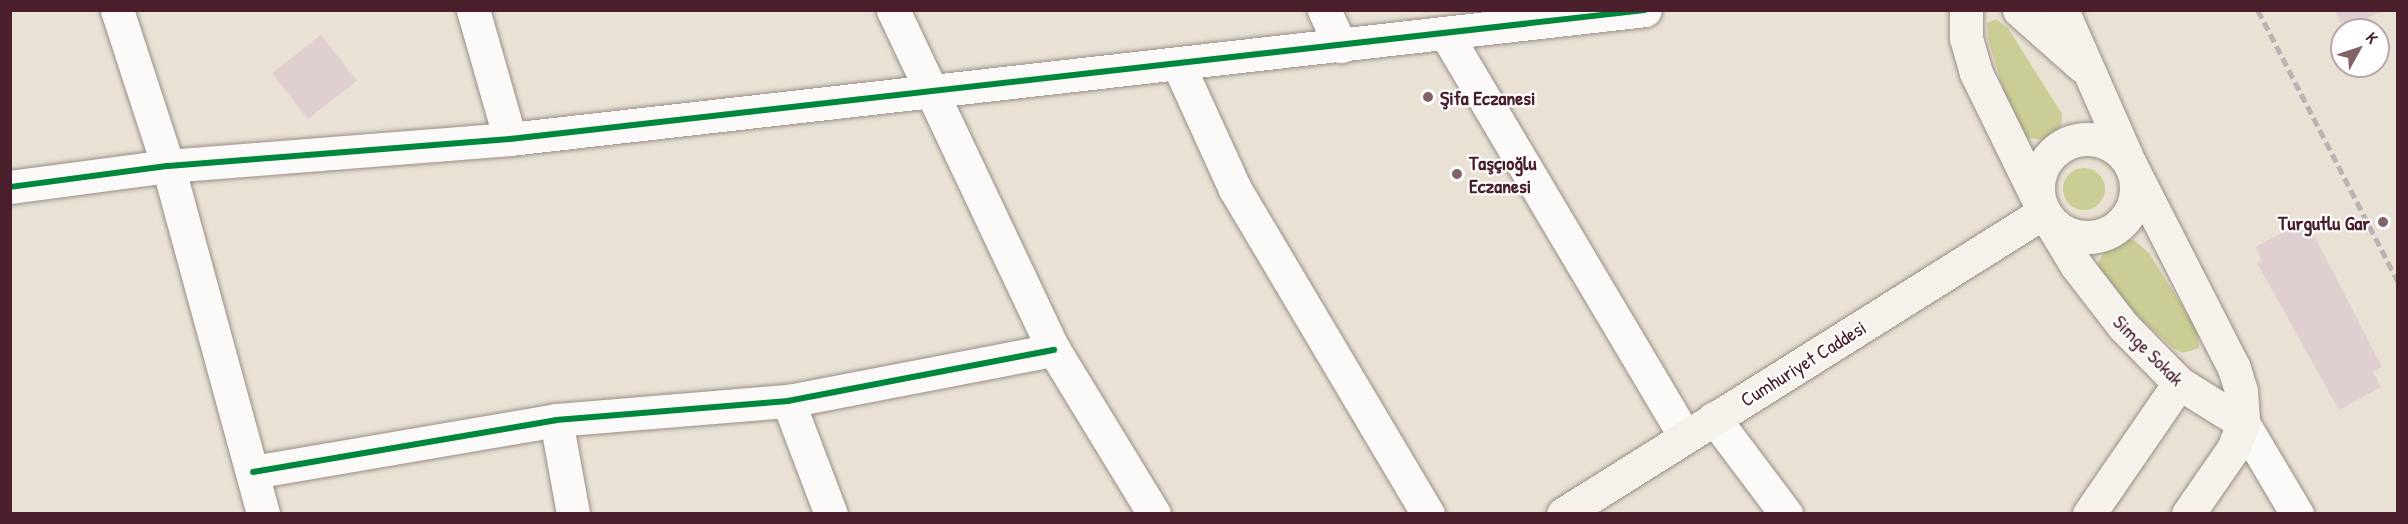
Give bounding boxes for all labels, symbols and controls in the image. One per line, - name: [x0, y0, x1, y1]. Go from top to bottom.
- north arrow: [2330, 18, 2390, 78]
- text: K: [2361, 27, 2383, 48]
- place label: Şifa Eczanesi: [1440, 85, 1535, 109]
- marker: Şifa Eczanesi: [1421, 90, 1435, 104]
- place label: Taşçıoğlu Eczanesi: [1469, 150, 1536, 197]
- marker: Taşçıoğlu Eczanesi: [1450, 167, 1464, 181]
- place label: Turgutlu Gar: [2278, 210, 2370, 234]
- marker: Turgutlu Gar: [2374, 213, 2392, 231]
- street label: Simge Sokak: [2109, 310, 2189, 390]
- street label: Cumhuriyet Caddesi: [1736, 315, 1870, 411]

